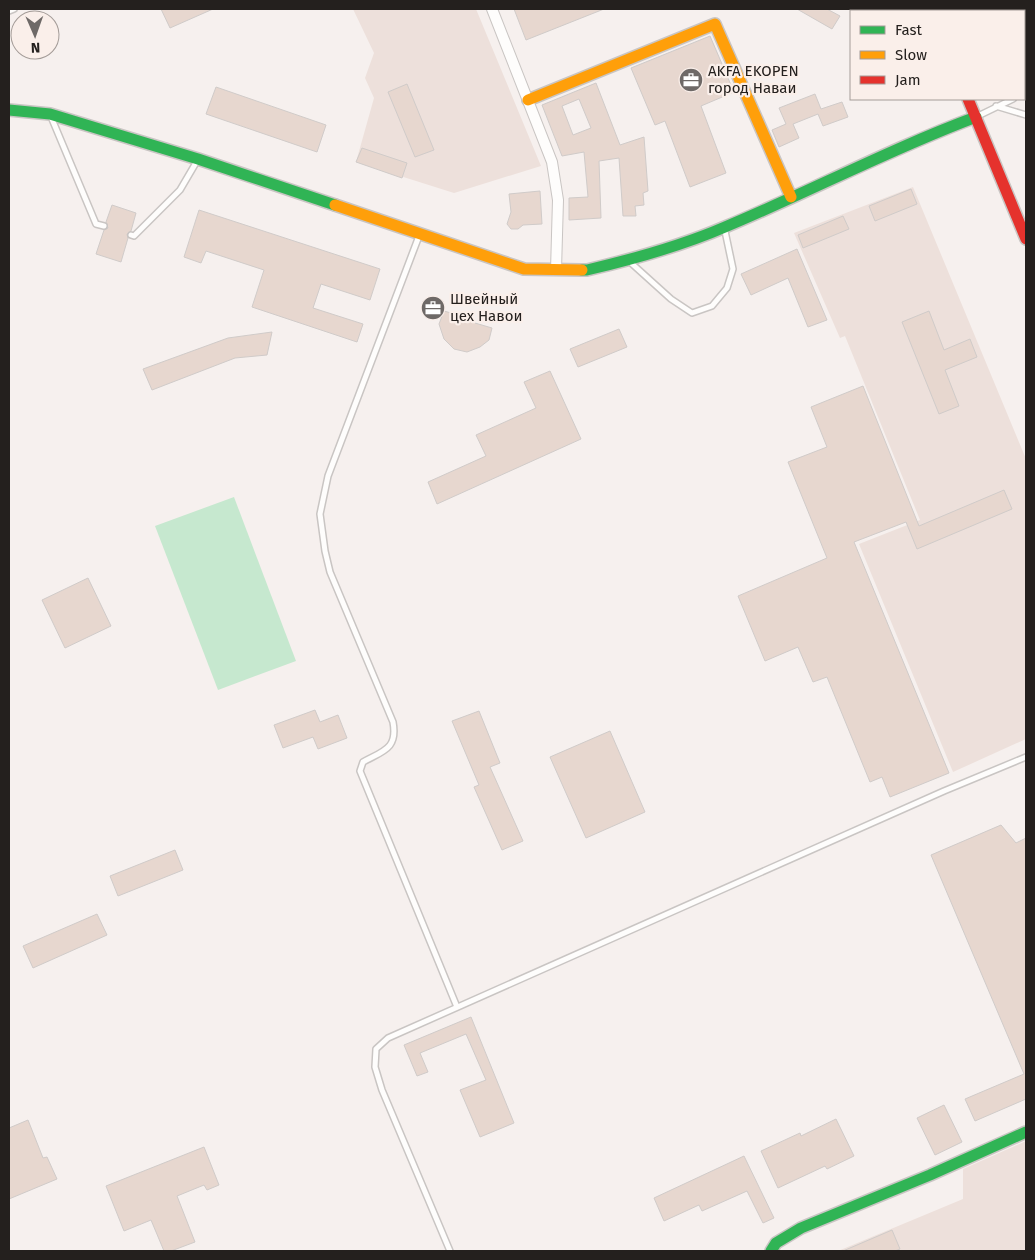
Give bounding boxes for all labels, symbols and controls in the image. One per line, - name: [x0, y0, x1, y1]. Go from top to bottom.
- north arrow: [10, 10, 60, 60]
- legend: [850, 10, 1025, 100]
- text: Fast: [895, 21, 922, 39]
- text: N: [30, 39, 40, 56]
- text: Slow: [895, 46, 927, 64]
- place label: AKFA EKOPEN город Наваи: [708, 62, 799, 97]
- office icon: AKFA EKOPEN город Наваи: [678, 67, 704, 93]
- text: Jam: [895, 71, 921, 89]
- place label: Швейный цех Навои: [450, 290, 522, 325]
- office icon: Швейный цех Навои: [420, 295, 446, 321]

